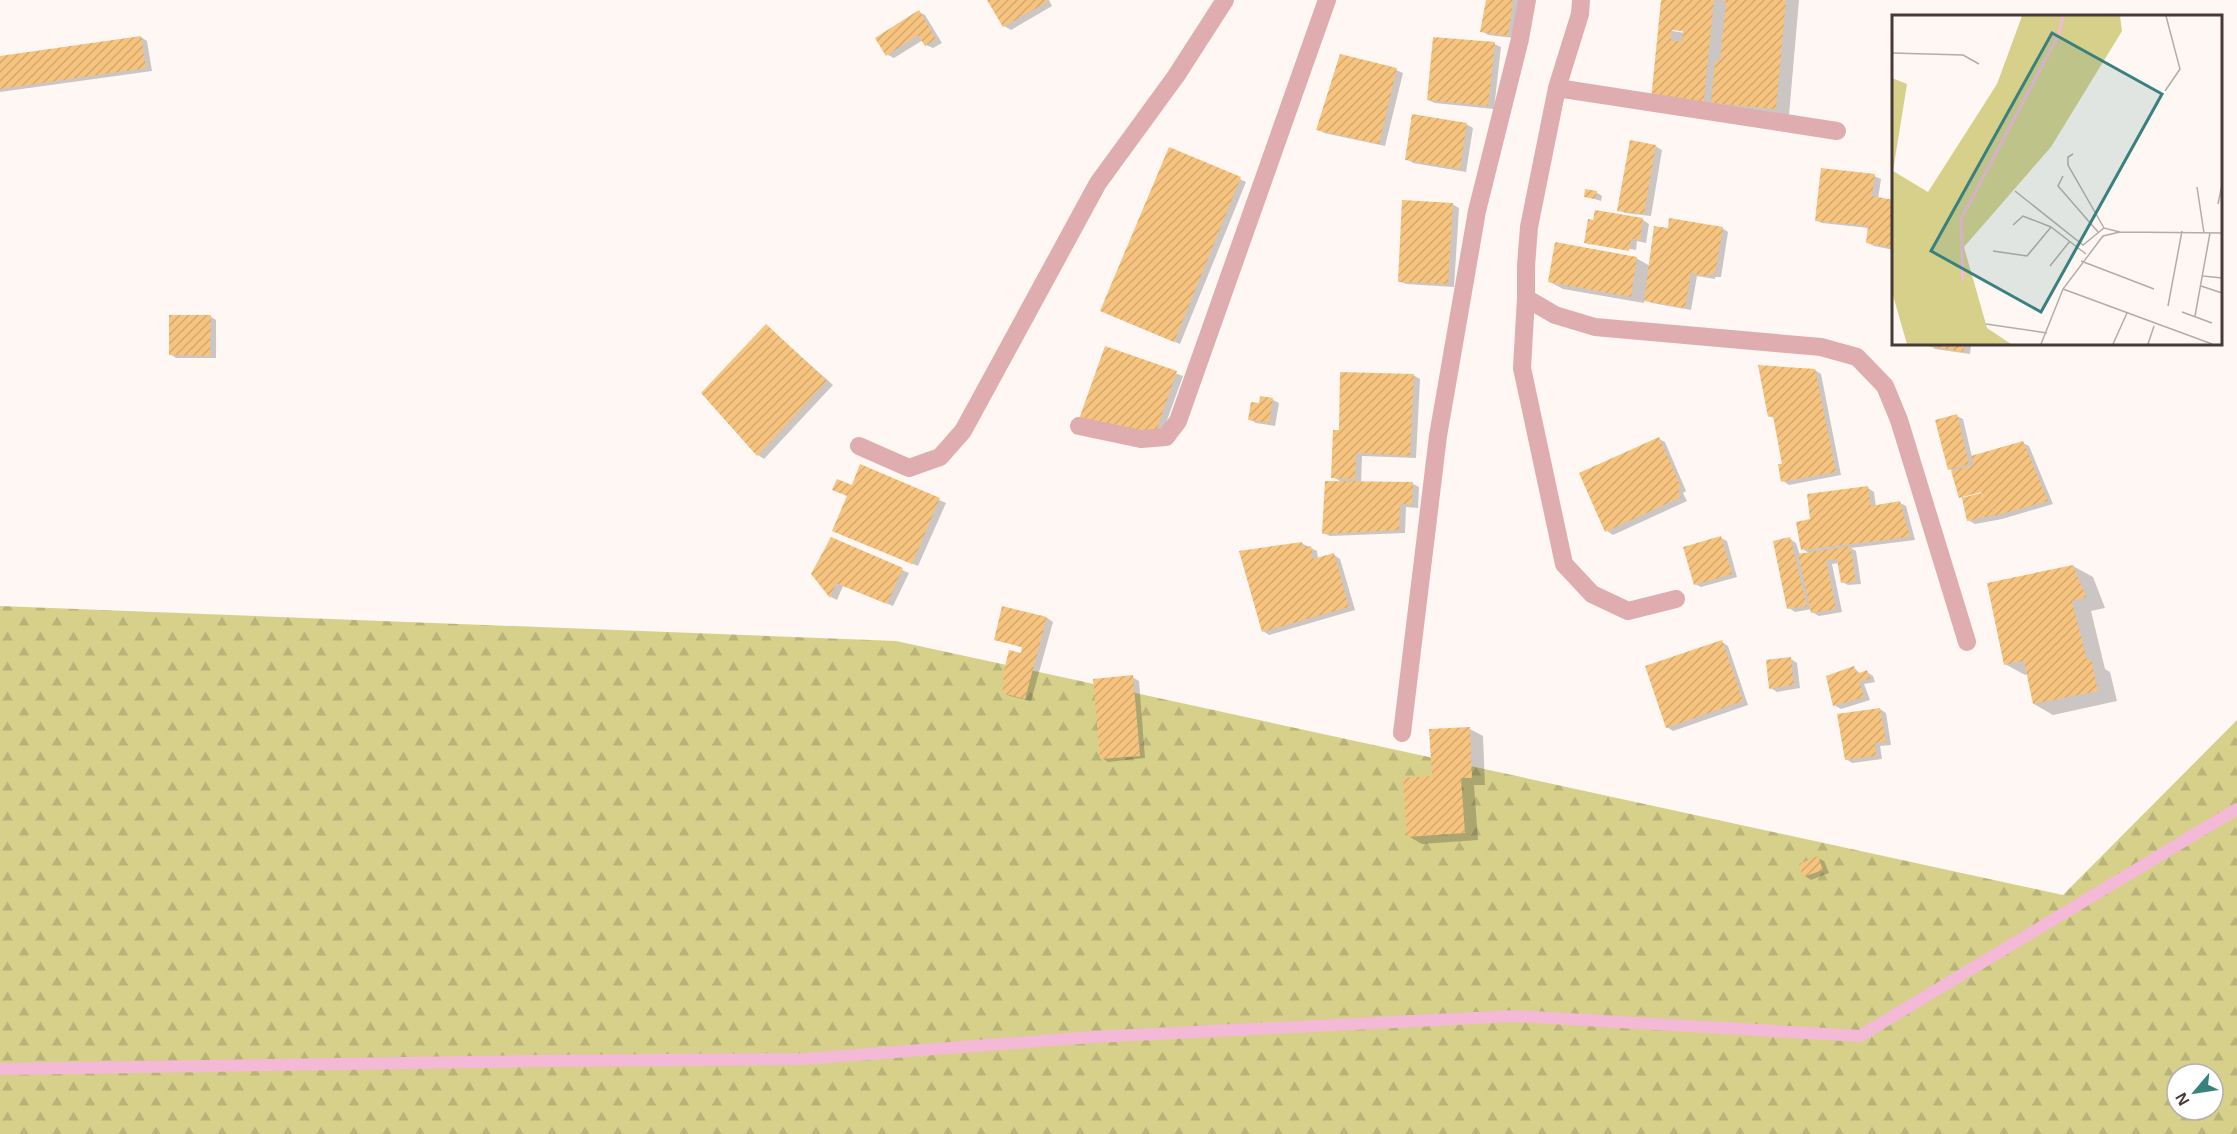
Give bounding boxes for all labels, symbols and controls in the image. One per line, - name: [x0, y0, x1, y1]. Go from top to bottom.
- inset map: [1892, 15, 2222, 345]
- north arrow: [2165, 1062, 2225, 1122]
- text: N: [2172, 1090, 2193, 1108]

